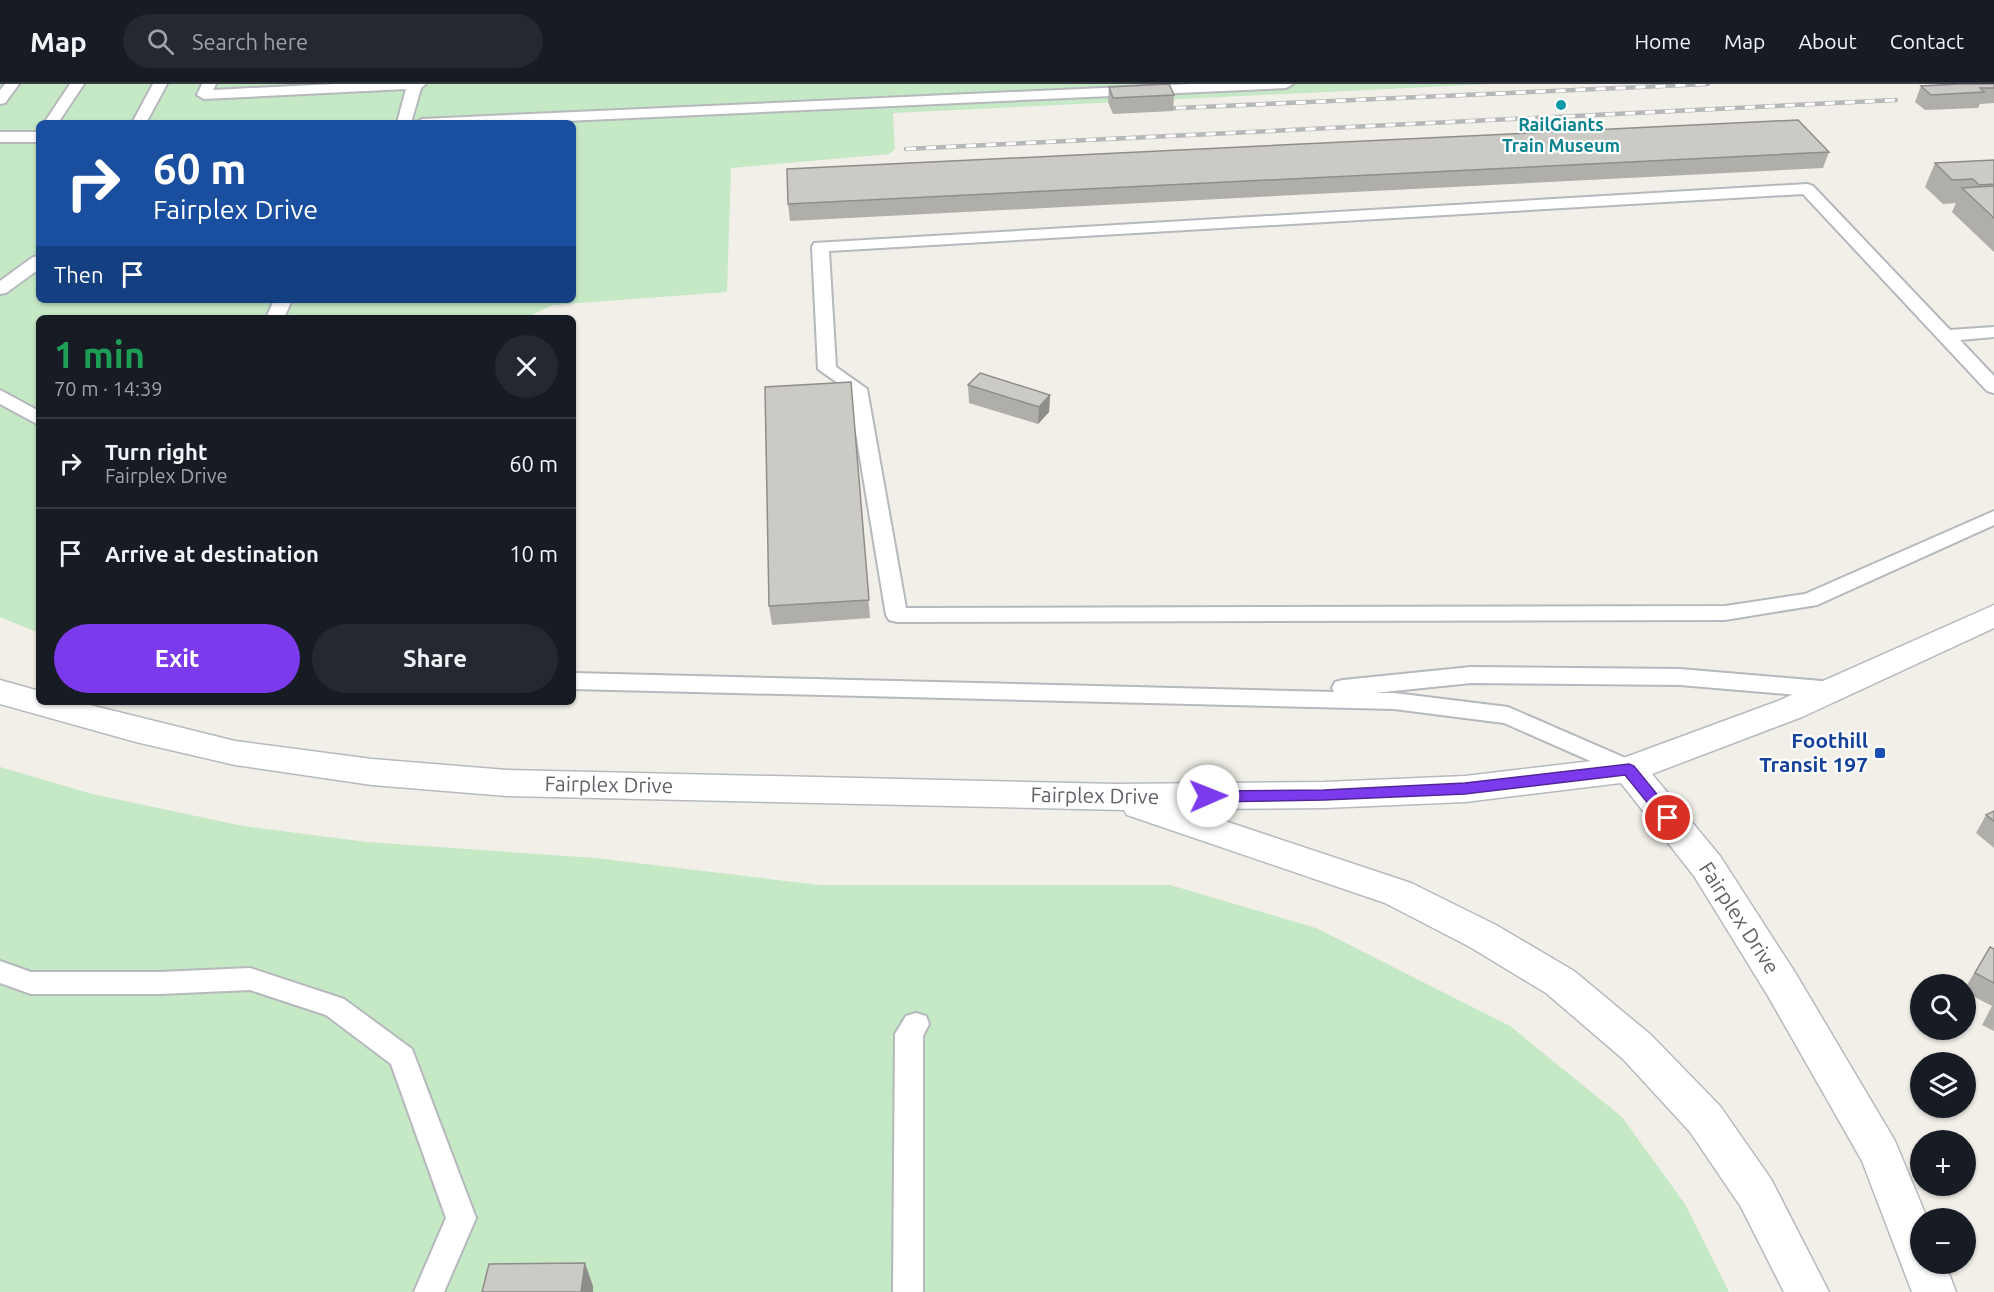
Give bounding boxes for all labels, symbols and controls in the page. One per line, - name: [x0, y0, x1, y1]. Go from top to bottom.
- search box: [123, 14, 543, 68]
- icon: search: [144, 25, 177, 58]
- text: Map: [30, 26, 87, 57]
- text: Search here: [192, 29, 308, 54]
- text: Home: [1634, 29, 1691, 53]
- text: Map: [1724, 29, 1765, 53]
- text: About: [1798, 29, 1857, 53]
- text: Contact: [1890, 29, 1964, 53]
- marker: RailGiants Train Museum: [1554, 98, 1568, 112]
- place label: RailGiants Train Museum: [1502, 114, 1620, 155]
- icon: right: [54, 144, 132, 222]
- text: 60 m: [153, 145, 247, 192]
- text: Fairplex Drive: [153, 194, 318, 224]
- icon: arrive: [116, 258, 149, 291]
- text: Then: [54, 262, 104, 287]
- text: 1 min: [54, 334, 145, 375]
- button: close: [495, 335, 558, 398]
- text: 70 m · 14:39: [54, 377, 163, 400]
- text: Turn right: [105, 439, 207, 464]
- icon: right: [54, 447, 87, 480]
- text: 60 m: [509, 451, 558, 476]
- text: Fairplex Drive: [105, 464, 227, 487]
- icon: arrive: [54, 537, 87, 570]
- text: Arrive at destination: [105, 541, 319, 566]
- text: 10 m: [509, 541, 558, 566]
- button: Exit: [54, 624, 300, 693]
- button: Share: [312, 624, 558, 693]
- place label: Foothill Transit 197: [1759, 728, 1868, 776]
- marker: Foothill Transit 197: [1873, 746, 1887, 760]
- position arrow: [1176, 764, 1240, 828]
- street label: Fairplex Drive: [545, 771, 673, 797]
- street label: Fairplex Drive: [1031, 782, 1159, 808]
- pin: [1642, 792, 1693, 843]
- icon: arrive: [1651, 801, 1684, 834]
- street label: Fairplex Drive: [1695, 857, 1785, 978]
- map controls: [1910, 974, 1976, 1274]
- button: search: [1910, 974, 1976, 1040]
- button: layers: [1910, 1052, 1976, 1118]
- button: +: [1910, 1130, 1976, 1196]
- button: −: [1910, 1208, 1976, 1274]

